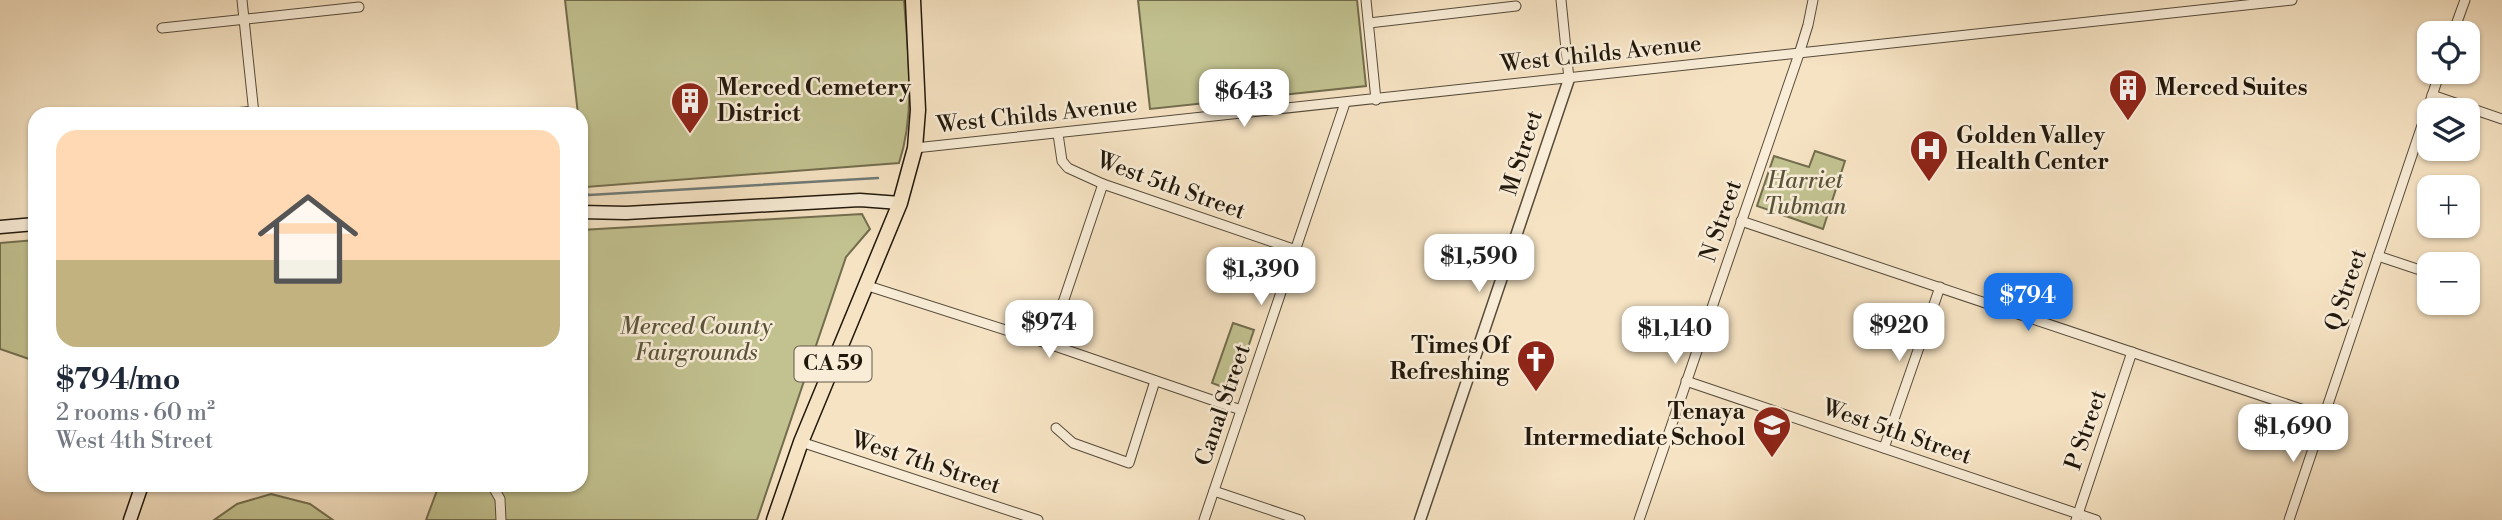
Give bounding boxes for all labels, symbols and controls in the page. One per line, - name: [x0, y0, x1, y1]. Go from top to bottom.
- map controls: [2417, 21, 2480, 315]
- button: locate: [2417, 21, 2480, 84]
- street label: West Childs Avenue: [1498, 30, 1703, 79]
- building icon: Merced Suites: [2107, 67, 2149, 122]
- pin: $643: [1203, 69, 1285, 129]
- place label: Merced Cemetery District: [717, 74, 911, 128]
- place label: Merced Suites: [2155, 74, 2308, 102]
- text: $643: [1215, 78, 1273, 106]
- building icon: Merced Cemetery District: [669, 80, 711, 135]
- street label: West Childs Avenue: [934, 91, 1139, 140]
- button: layers: [2417, 98, 2480, 161]
- street label: M Street: [1495, 107, 1549, 199]
- place label: Golden Valley Health Center: [1956, 122, 2109, 176]
- hospital icon: Golden Valley Health Center: [1908, 128, 1950, 183]
- street label: West 5th Street: [1092, 146, 1249, 226]
- park label: Harriet Tubman: [1764, 167, 1847, 221]
- button: +: [2417, 175, 2480, 238]
- icon: home: [245, 176, 371, 302]
- street label: N Street: [1694, 177, 1748, 265]
- pin: $1,590: [1422, 234, 1536, 294]
- text: $1,590: [1440, 243, 1518, 271]
- street label: Q Street: [2319, 245, 2373, 335]
- pin: $1,390: [1204, 247, 1318, 307]
- button: −: [2417, 252, 2480, 315]
- text: $1,390: [1222, 256, 1300, 284]
- pin: $794: [1987, 274, 2069, 333]
- text: $794: [2000, 282, 2056, 310]
- pin: $974: [1008, 300, 1090, 360]
- pin: $920: [1858, 304, 1940, 363]
- pin: $1,140: [1618, 306, 1732, 366]
- text: $974: [1021, 309, 1077, 337]
- text: $920: [1869, 312, 1929, 340]
- park label: Merced County Fairgrounds: [620, 313, 773, 367]
- text: $1,140: [1638, 315, 1712, 343]
- place label: Times Of Refreshing: [1390, 332, 1512, 386]
- church icon: Times Of Refreshing: [1515, 338, 1557, 393]
- street label: Canal Street: [1189, 340, 1257, 470]
- road number: CA 59: [794, 346, 872, 382]
- text: $794/mo: [56, 361, 180, 399]
- street label: P Street: [2059, 386, 2113, 474]
- street label: West 5th Street: [1818, 393, 1975, 471]
- place label: Tenaya Intermediate School: [1524, 398, 1746, 452]
- text: 2 rooms · 60 m²: [56, 399, 215, 427]
- school or university icon: Tenaya Intermediate School: [1751, 404, 1793, 459]
- pin: $1,690: [2236, 405, 2350, 464]
- text: $1,690: [2254, 413, 2332, 441]
- street label: West 7th Street: [847, 425, 1004, 500]
- text: West 4th Street: [56, 427, 213, 455]

